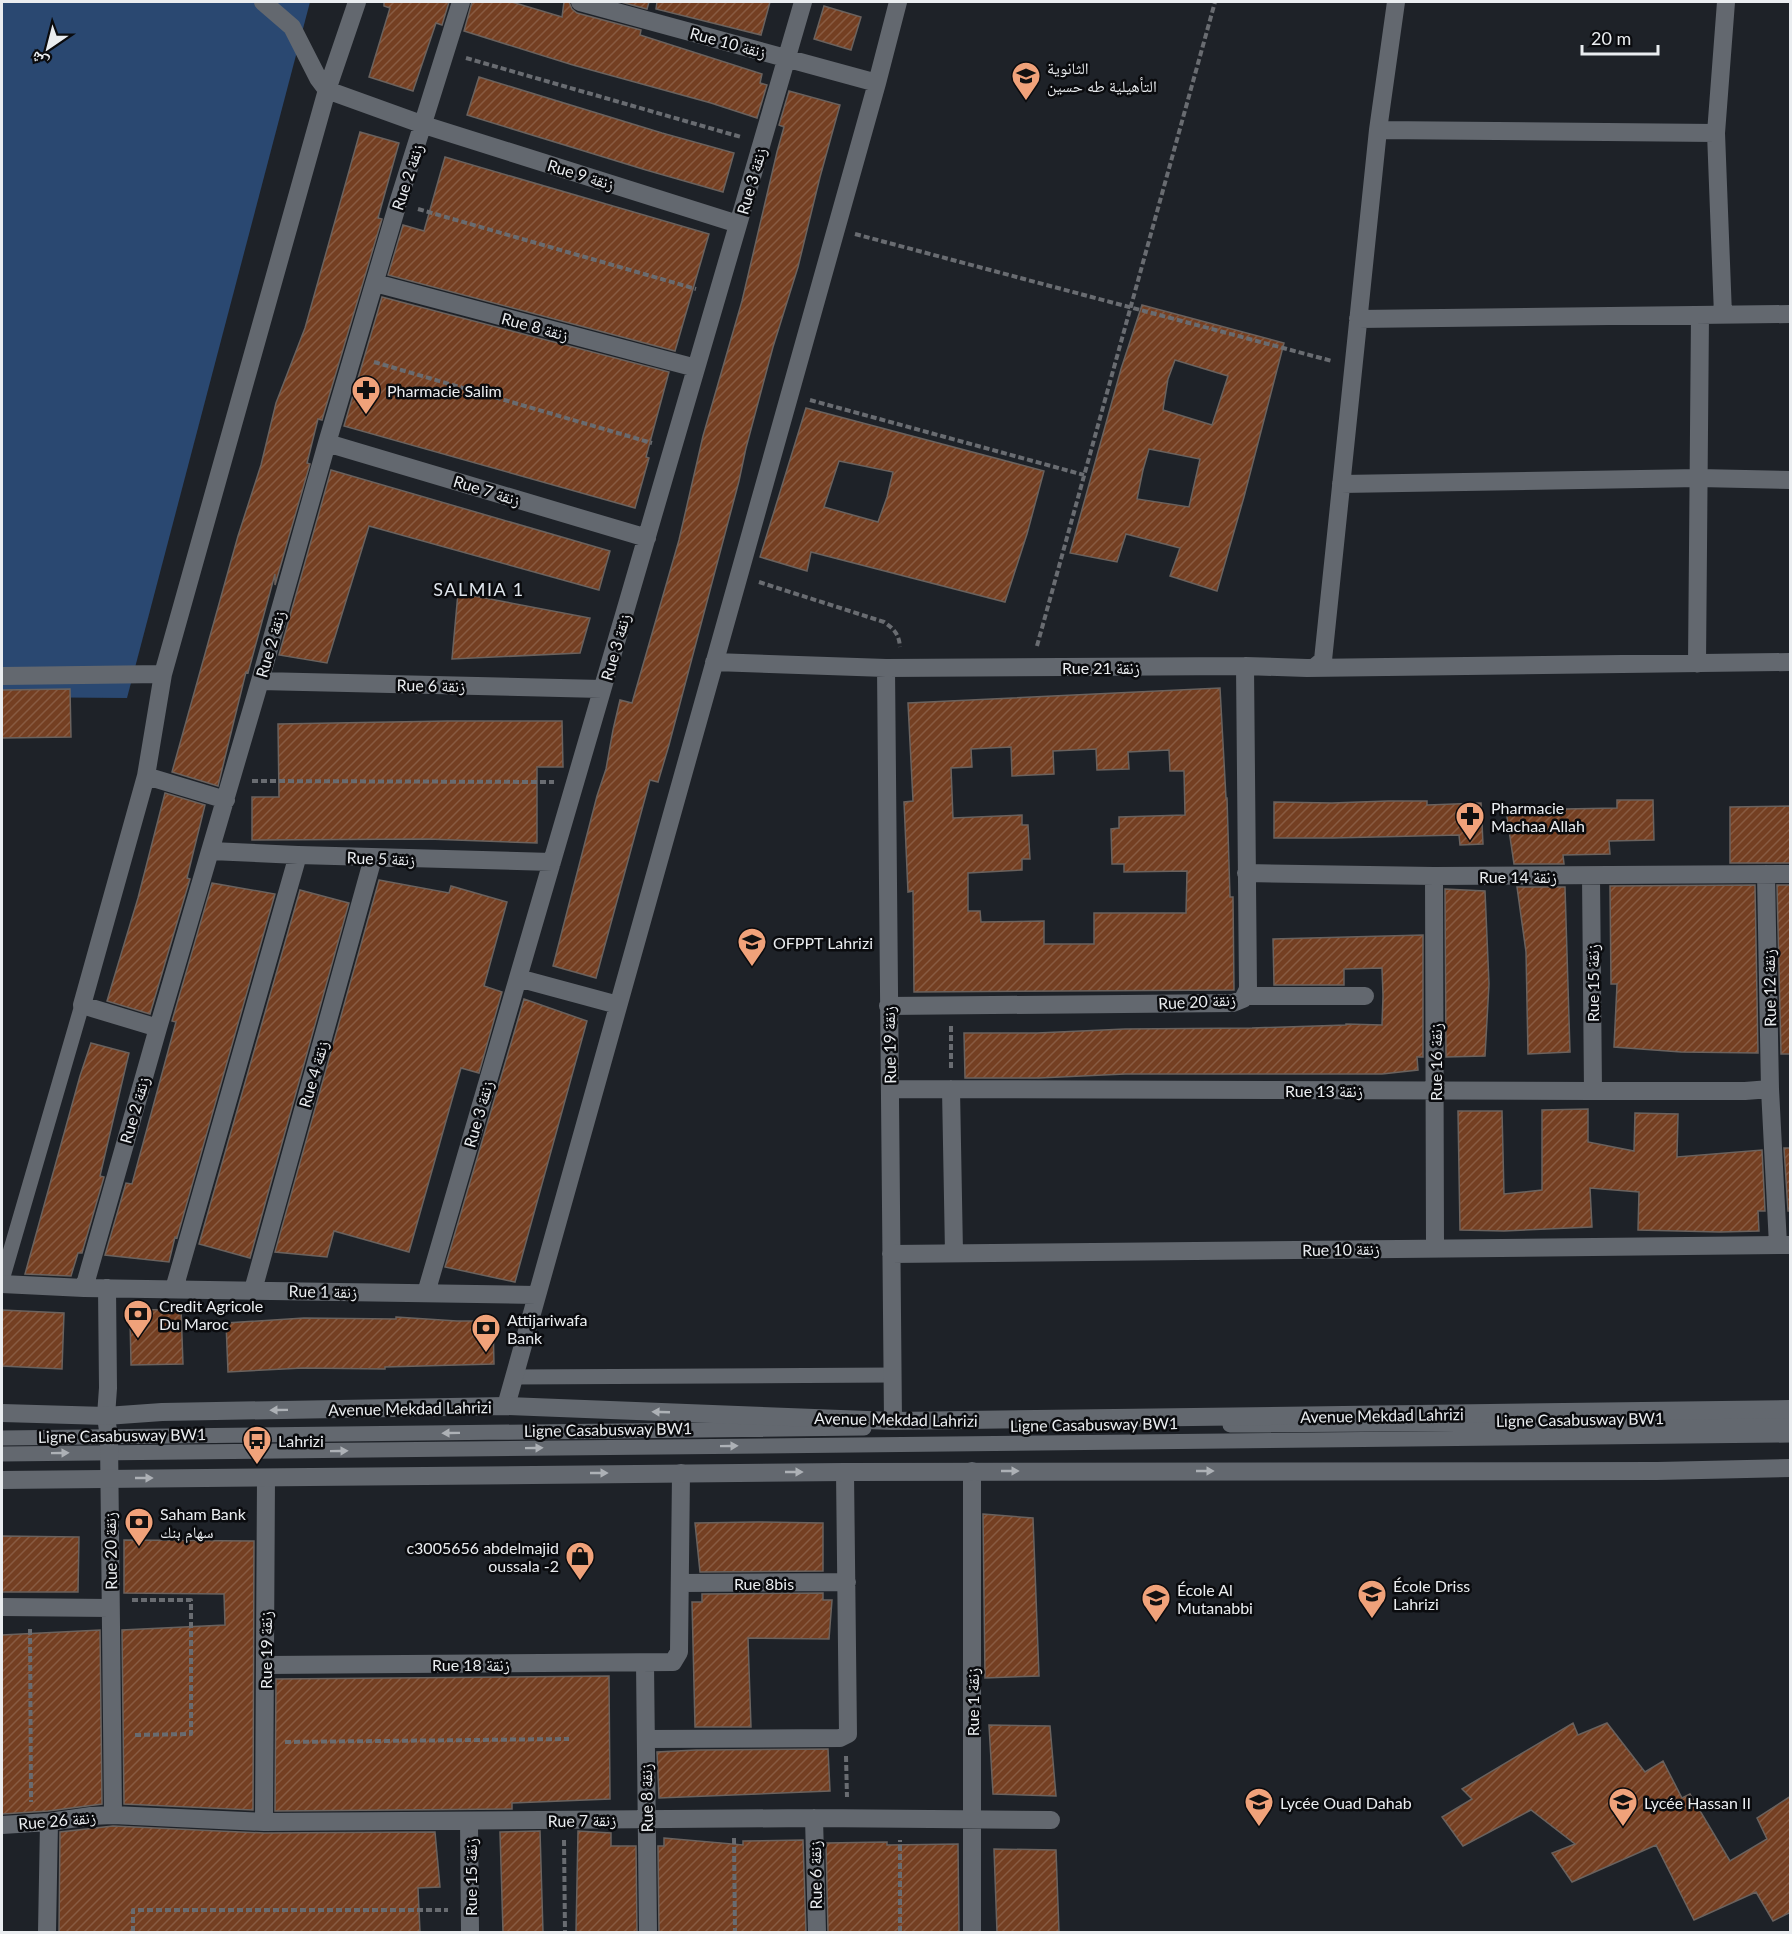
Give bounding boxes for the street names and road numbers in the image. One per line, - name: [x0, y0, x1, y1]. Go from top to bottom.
- street label: Rue 10 زنقة: [688, 23, 768, 62]
- street label: Rue 2 زنقة: [387, 141, 428, 213]
- street label: Rue 3 زنقة: [732, 145, 771, 217]
- street label: Rue 9 زنقة: [545, 155, 617, 194]
- street label: Rue 8 زنقة: [499, 308, 571, 345]
- street label: Rue 7 زنقة: [451, 471, 523, 510]
- street label: Rue 2 زنقة: [251, 608, 290, 680]
- street label: Rue 3 زنقة: [596, 611, 635, 683]
- street label: Rue 21 زنقة: [1062, 658, 1140, 678]
- street label: Rue 6 زنقة: [397, 675, 465, 696]
- street label: Rue 5 زنقة: [346, 847, 416, 870]
- street label: Rue 14 زنقة: [1479, 867, 1557, 887]
- street label: Rue 15 زنقة: [1583, 944, 1603, 1022]
- street label: Rue 12 زنقة: [1759, 949, 1780, 1027]
- street label: Rue 20 زنقة: [1158, 989, 1236, 1014]
- street label: Rue 19 زنقة: [879, 1006, 900, 1084]
- street label: Rue 16 زنقة: [1426, 1023, 1446, 1101]
- street label: Rue 4 زنقة: [294, 1038, 333, 1110]
- street label: Rue 2 زنقة: [115, 1074, 154, 1146]
- street label: Rue 3 زنقة: [459, 1078, 498, 1150]
- street label: Rue 13 زنقة: [1285, 1081, 1363, 1101]
- street label: Rue 10 زنقة: [1302, 1239, 1380, 1260]
- street label: Rue 1 زنقة: [289, 1281, 357, 1302]
- street label: Avenue Mekdad Lahrizi: [328, 1397, 492, 1419]
- street label: Avenue Mekdad Lahrizi: [1300, 1404, 1464, 1426]
- street label: Avenue Mekdad Lahrizi: [814, 1408, 978, 1430]
- street label: Ligne Casabusway BW1: [1496, 1408, 1664, 1430]
- street label: Ligne Casabusway BW1: [1010, 1413, 1178, 1435]
- street label: Ligne Casabusway BW1: [524, 1418, 692, 1440]
- street label: Ligne Casabusway BW1: [38, 1424, 206, 1446]
- street label: Rue 20 زنقة: [100, 1512, 121, 1590]
- street label: Rue 8bis: [734, 1574, 794, 1593]
- street label: Rue 19 زنقة: [256, 1611, 276, 1689]
- street label: Rue 18 زنقة: [432, 1655, 510, 1675]
- street label: Rue 1 زنقة: [963, 1668, 983, 1736]
- street label: Rue 8 زنقة: [636, 1764, 657, 1832]
- street label: Rue 26 زنقة: [17, 1807, 97, 1834]
- street label: Rue 7 زنقة: [548, 1810, 616, 1831]
- street label: Rue 15 زنقة: [461, 1838, 481, 1916]
- street label: Rue 6 زنقة: [805, 1841, 826, 1909]

